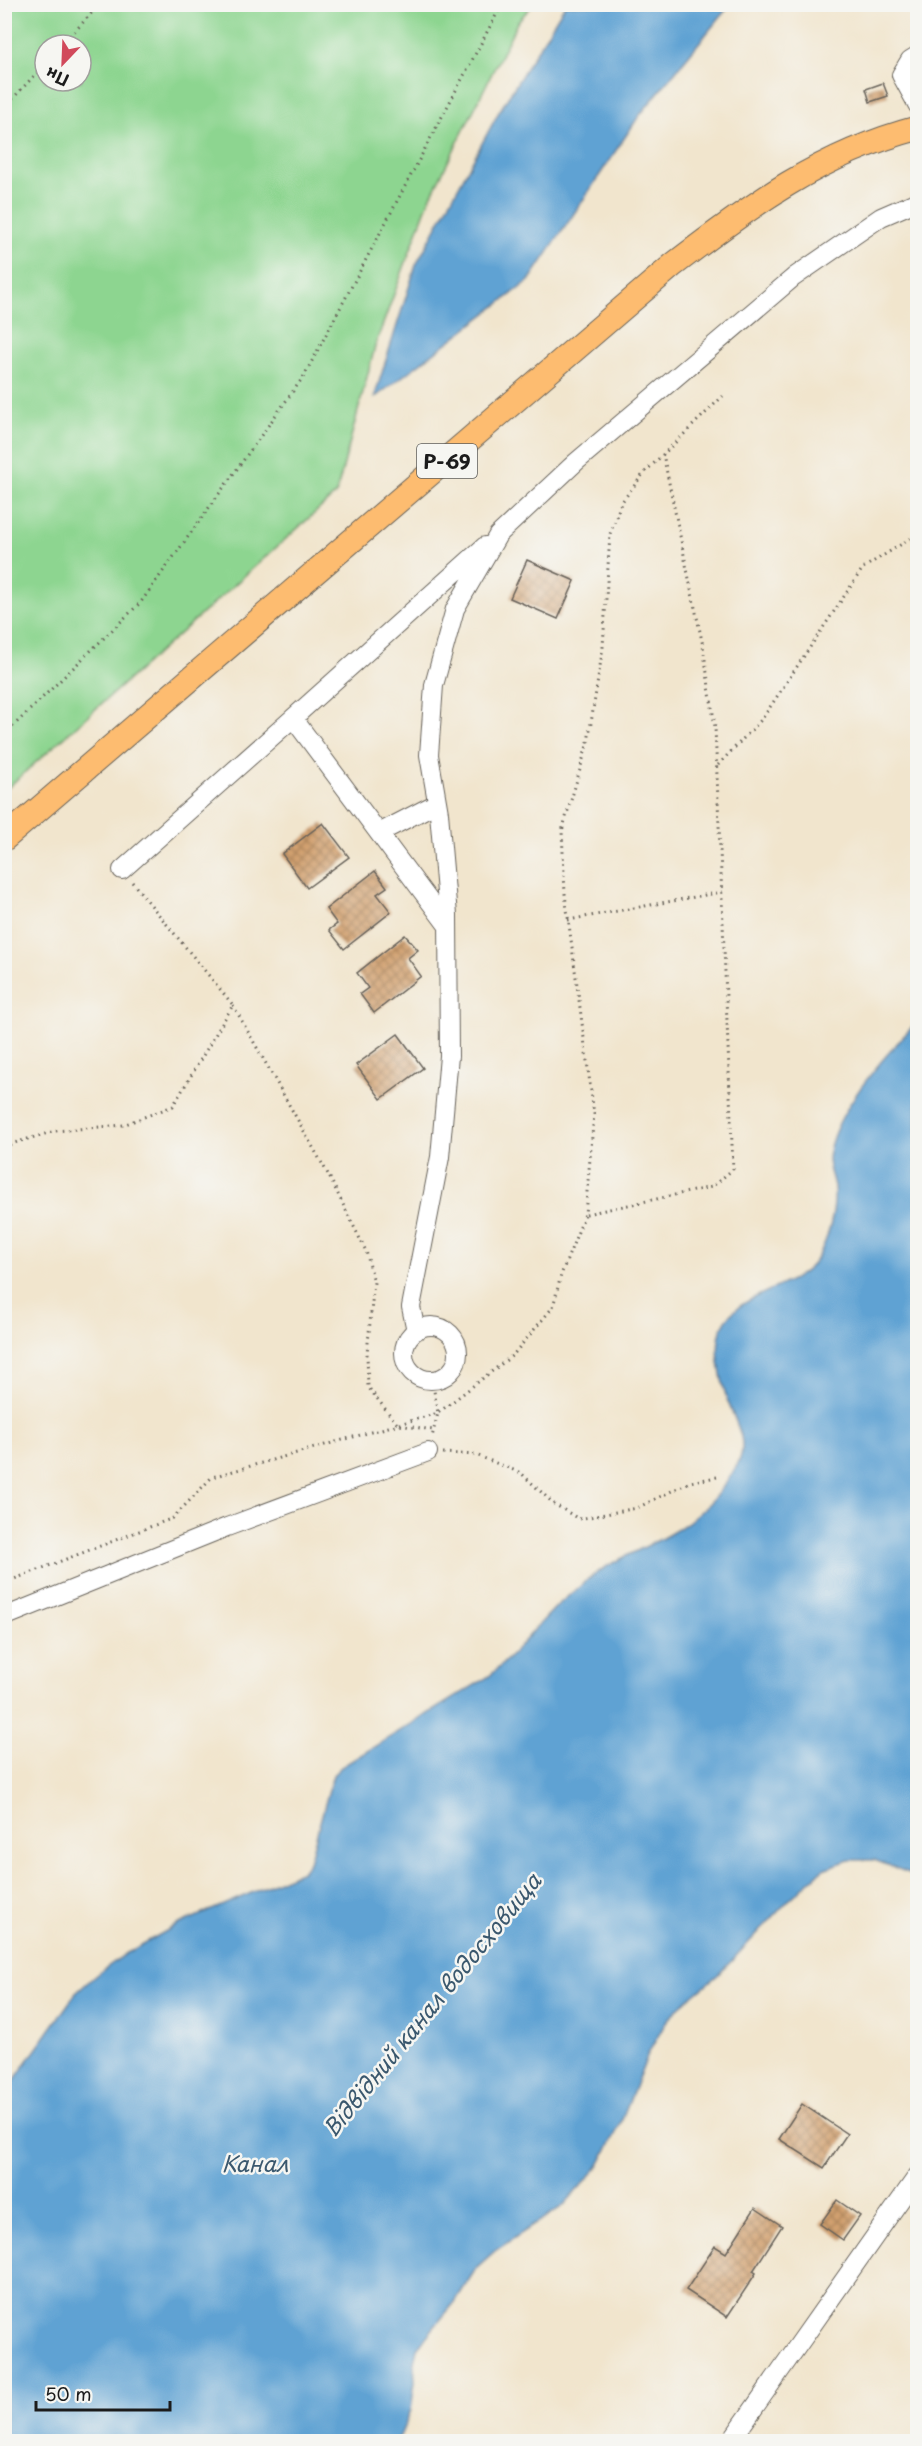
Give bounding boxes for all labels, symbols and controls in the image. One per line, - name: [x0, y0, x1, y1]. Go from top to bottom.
- north arrow: [33, 33, 93, 93]
- text: Пн: [41, 62, 72, 93]
- road number: Р-69: [417, 444, 477, 478]
- water label: Відвідний канал водосховища: [314, 1864, 549, 2143]
- water label: Канал: [221, 2146, 289, 2179]
- scale bar: [36, 2374, 170, 2412]
- text: 50 m: [45, 2380, 92, 2407]

